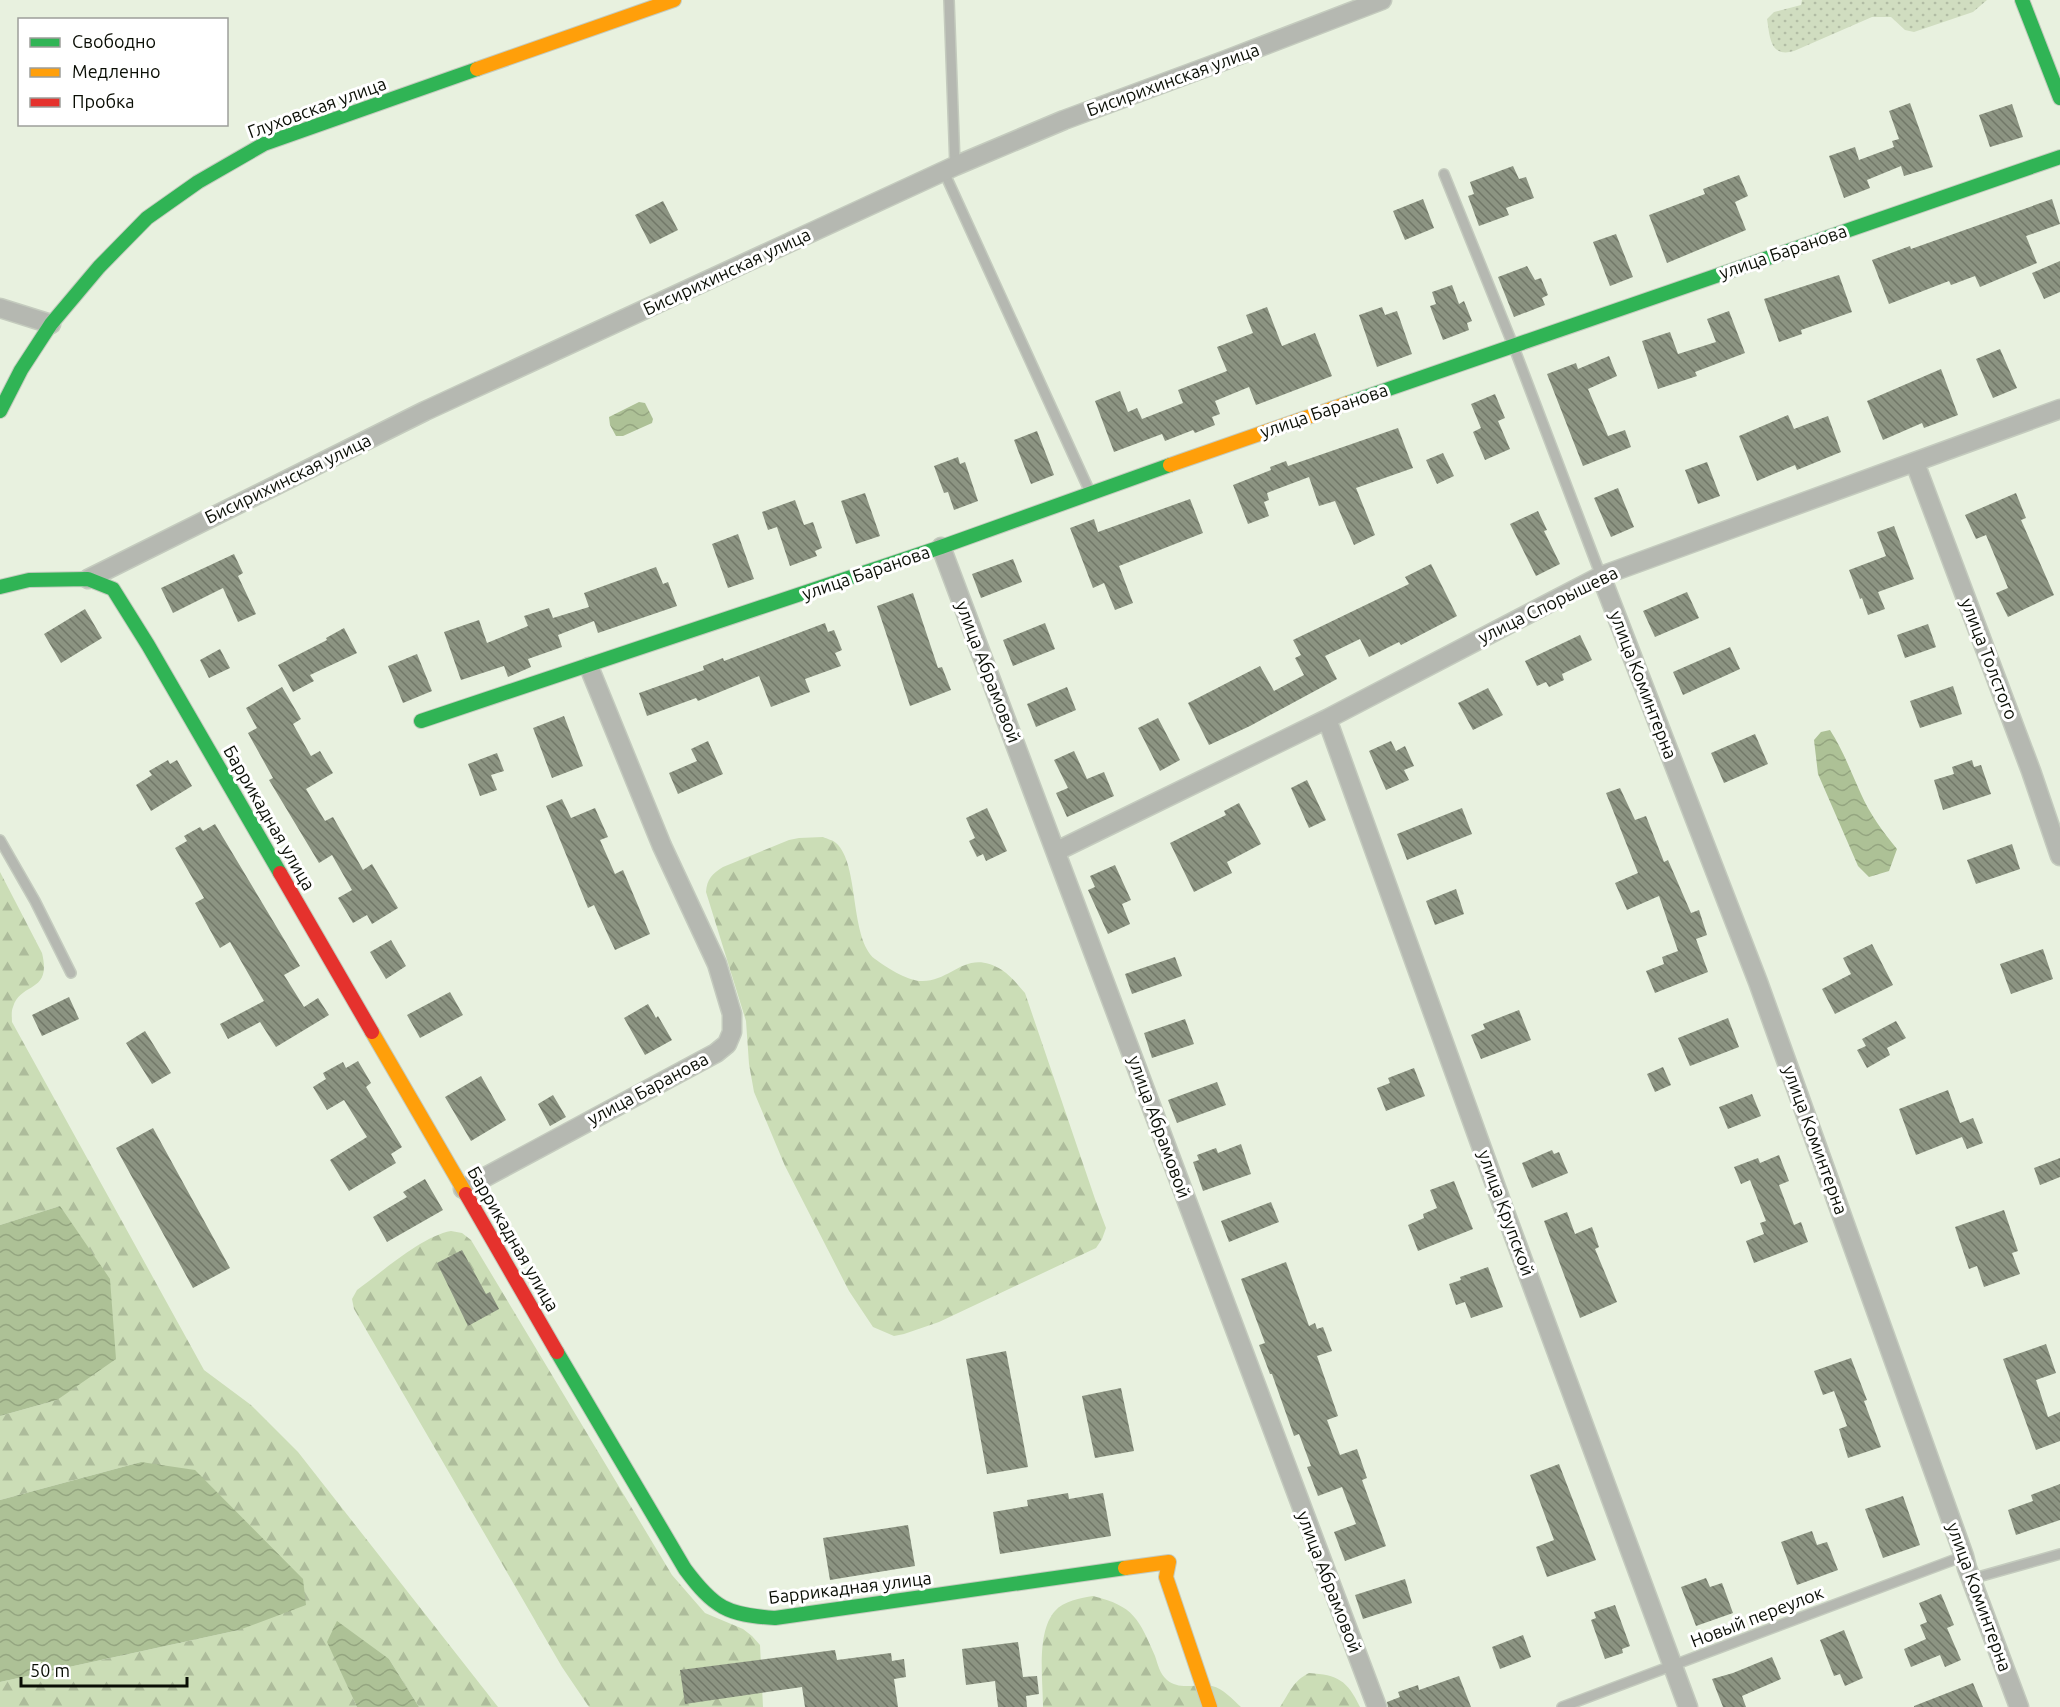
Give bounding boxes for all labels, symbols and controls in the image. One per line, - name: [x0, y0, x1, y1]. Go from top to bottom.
- legend: [18, 18, 228, 126]
- text: Свободно: [72, 31, 156, 51]
- street label: Бисирихинская улица: [1084, 39, 1262, 120]
- text: Медленно: [72, 61, 161, 81]
- street label: Глуховская улица: [245, 73, 389, 141]
- text: Пробка: [72, 91, 135, 111]
- street label: улица Баранова: [1716, 220, 1849, 282]
- street label: Бисирихинская улица: [640, 224, 813, 319]
- street label: улица Баранова: [1257, 379, 1390, 441]
- street label: Бисирихинская улица: [201, 429, 374, 527]
- street label: улица Баранова: [799, 541, 932, 603]
- street label: улица Спорышева: [1474, 562, 1621, 647]
- street label: улица Толстого: [1958, 595, 2022, 722]
- street label: улица Абрамовой: [953, 598, 1025, 745]
- street label: улица Коминтерна: [1606, 608, 1681, 762]
- street label: Баррикадная улица: [220, 742, 320, 893]
- street label: улица Баранова: [584, 1048, 711, 1128]
- street label: улица Абрамовой: [1125, 1053, 1195, 1201]
- street label: улица Коминтерна: [1780, 1062, 1852, 1217]
- street label: улица Крупской: [1475, 1147, 1539, 1278]
- street label: Баррикадная улица: [464, 1163, 564, 1314]
- street label: улица Абрамовой: [1294, 1508, 1366, 1655]
- street label: улица Коминтерна: [1944, 1519, 2016, 1674]
- street label: Баррикадная улица: [767, 1567, 932, 1607]
- street label: Новый переулок: [1687, 1582, 1826, 1651]
- scale bar: [21, 1650, 188, 1688]
- text: 50 m: [30, 1660, 70, 1680]

